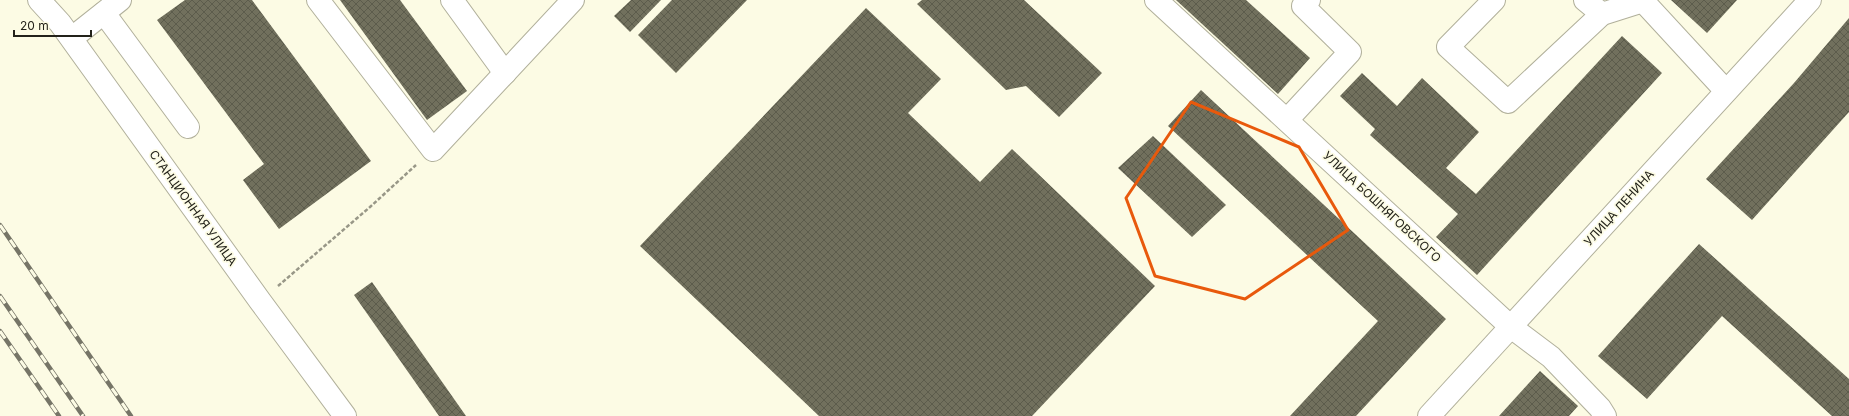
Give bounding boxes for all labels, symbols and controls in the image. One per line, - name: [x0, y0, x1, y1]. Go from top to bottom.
- scale bar: [14, 12, 91, 38]
- text: 20 m: [20, 18, 49, 33]
- street label: СТАНЦИОННАЯ УЛИЦА: [146, 147, 240, 268]
- street label: УЛИЦА БОШНЯГОВСКОГО: [1320, 148, 1444, 265]
- street label: УЛИЦА ЛЕНИНА: [1581, 167, 1657, 249]

